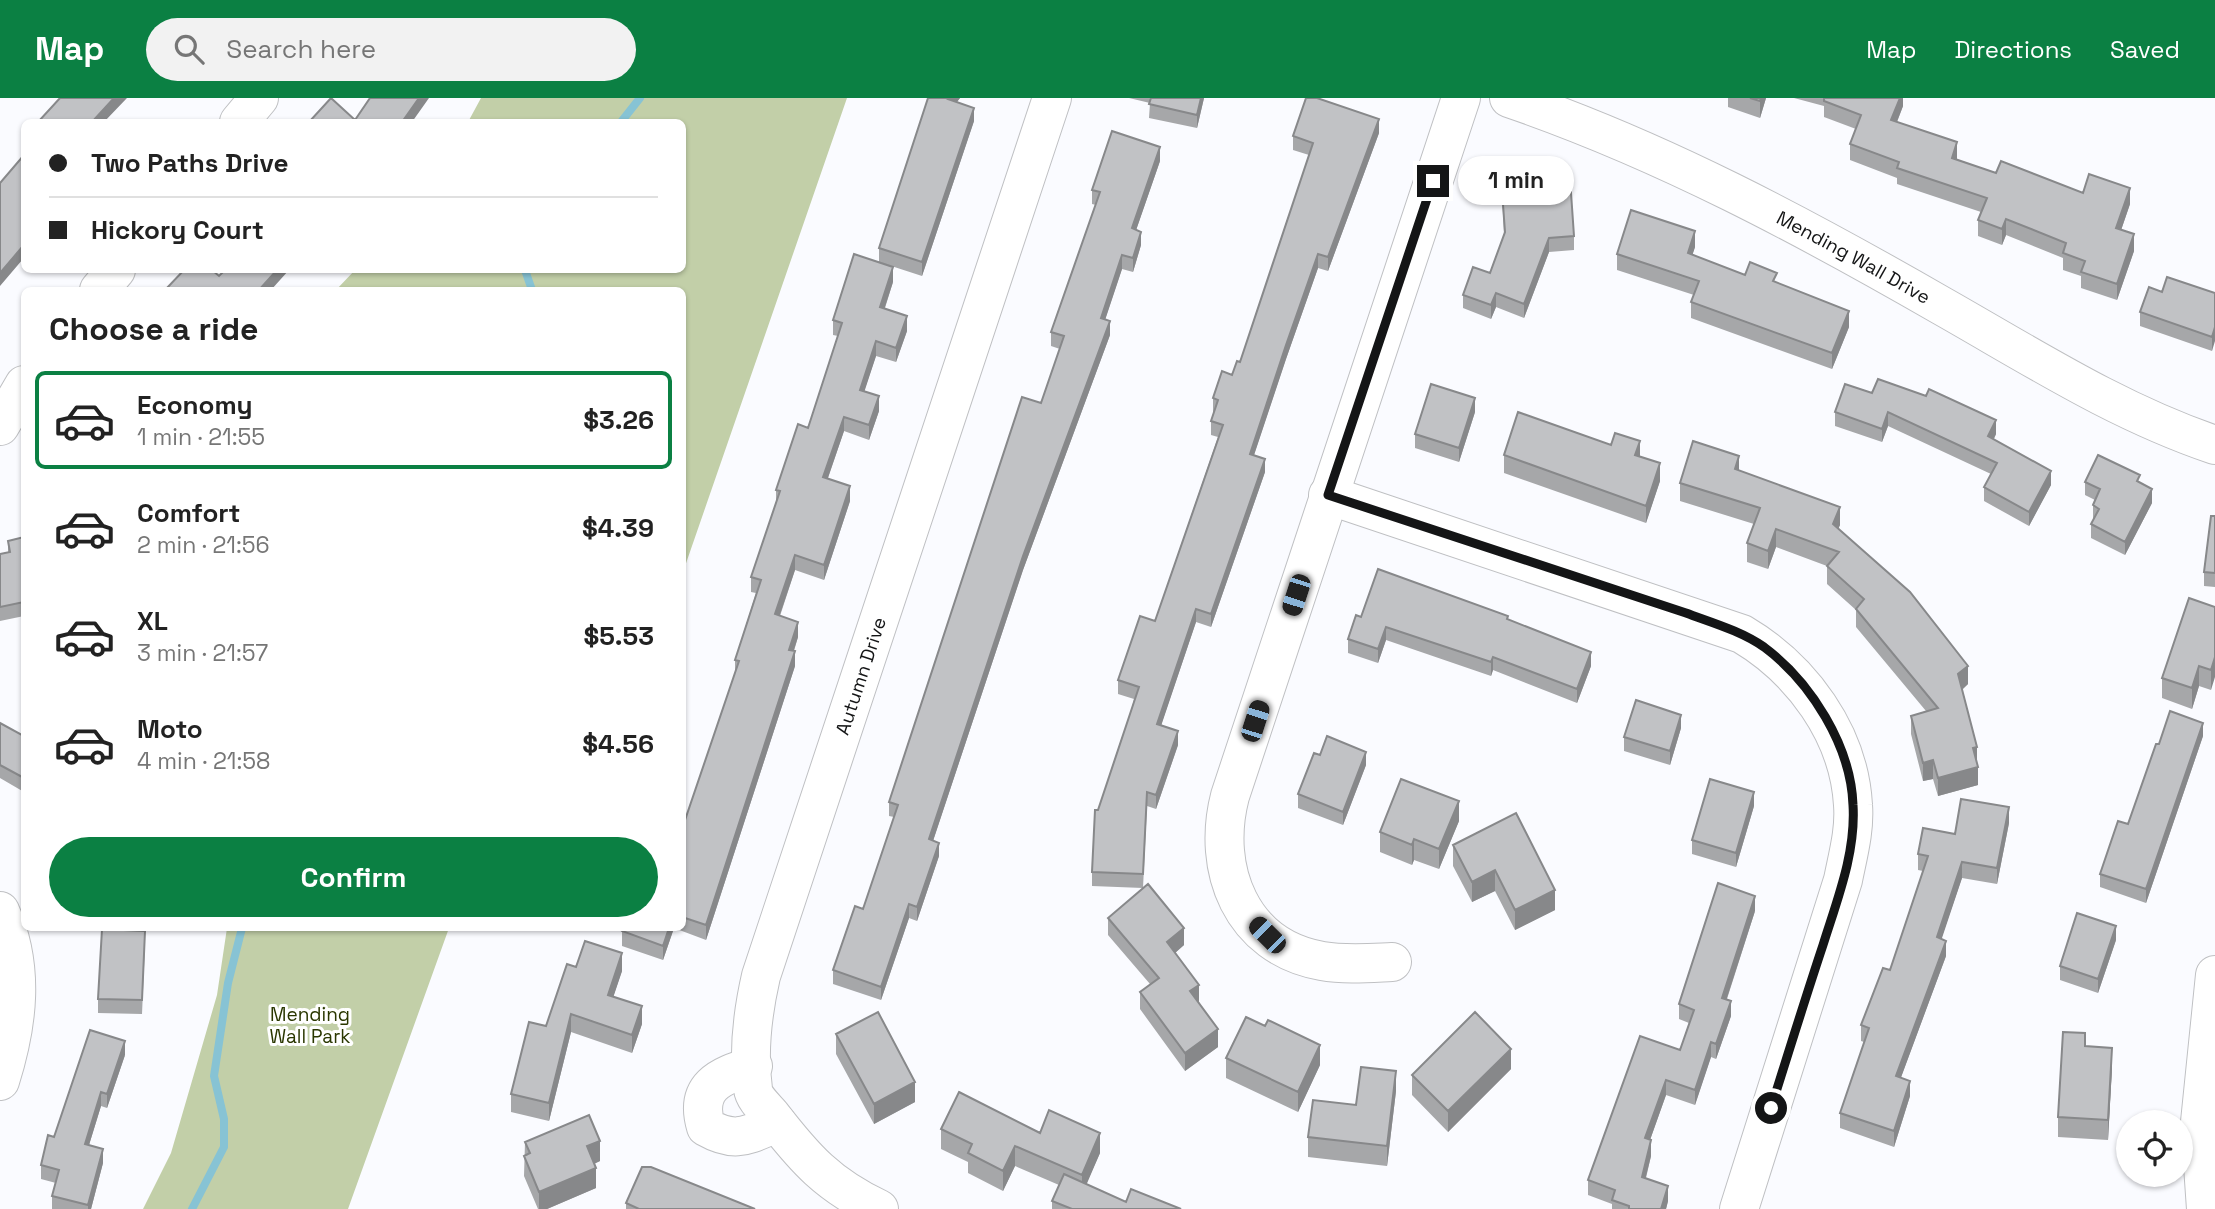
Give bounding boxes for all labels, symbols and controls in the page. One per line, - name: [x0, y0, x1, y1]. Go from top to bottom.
- search box: [146, 18, 636, 81]
- text: Map: [35, 28, 104, 70]
- icon: search: [170, 30, 208, 68]
- text: Search here: [226, 32, 376, 66]
- text: Map: [1866, 34, 1916, 65]
- text: Directions: [1954, 34, 2072, 65]
- text: Saved: [2110, 34, 2180, 65]
- text: Two Paths Drive: [91, 146, 288, 180]
- callout: 1 min: [1458, 156, 1573, 206]
- route end: [1417, 165, 1449, 197]
- text: 1 min: [1488, 165, 1544, 195]
- street label: Mending Wall Drive: [1772, 205, 1935, 309]
- text: Hickory Court: [91, 213, 264, 247]
- text: Choose a ride: [49, 309, 259, 349]
- text: Economy: [137, 388, 253, 422]
- icon: car: [53, 389, 116, 452]
- text: $3.26: [583, 403, 654, 437]
- text: 1 min · 21:55: [137, 422, 265, 452]
- text: Comfort: [137, 496, 240, 530]
- icon: car: [53, 497, 116, 560]
- text: $4.39: [582, 511, 654, 545]
- text: 2 min · 21:56: [137, 530, 270, 560]
- car: [1280, 572, 1313, 618]
- text: XL: [137, 604, 168, 638]
- icon: car: [53, 605, 116, 668]
- street label: Autumn Drive: [829, 614, 892, 738]
- text: $5.53: [583, 619, 654, 653]
- text: 3 min · 21:57: [137, 638, 268, 668]
- car: [1239, 698, 1272, 744]
- text: Moto: [137, 712, 203, 746]
- icon: car: [53, 713, 116, 776]
- text: $4.56: [582, 727, 654, 761]
- text: 4 min · 21:58: [137, 746, 270, 776]
- button: Confirm: [49, 837, 658, 917]
- car: [1245, 913, 1290, 957]
- park label: Mending Wall Park: [269, 1002, 351, 1049]
- route start: [1755, 1092, 1787, 1124]
- map controls: [2116, 1110, 2193, 1187]
- button: locate: [2116, 1110, 2193, 1187]

